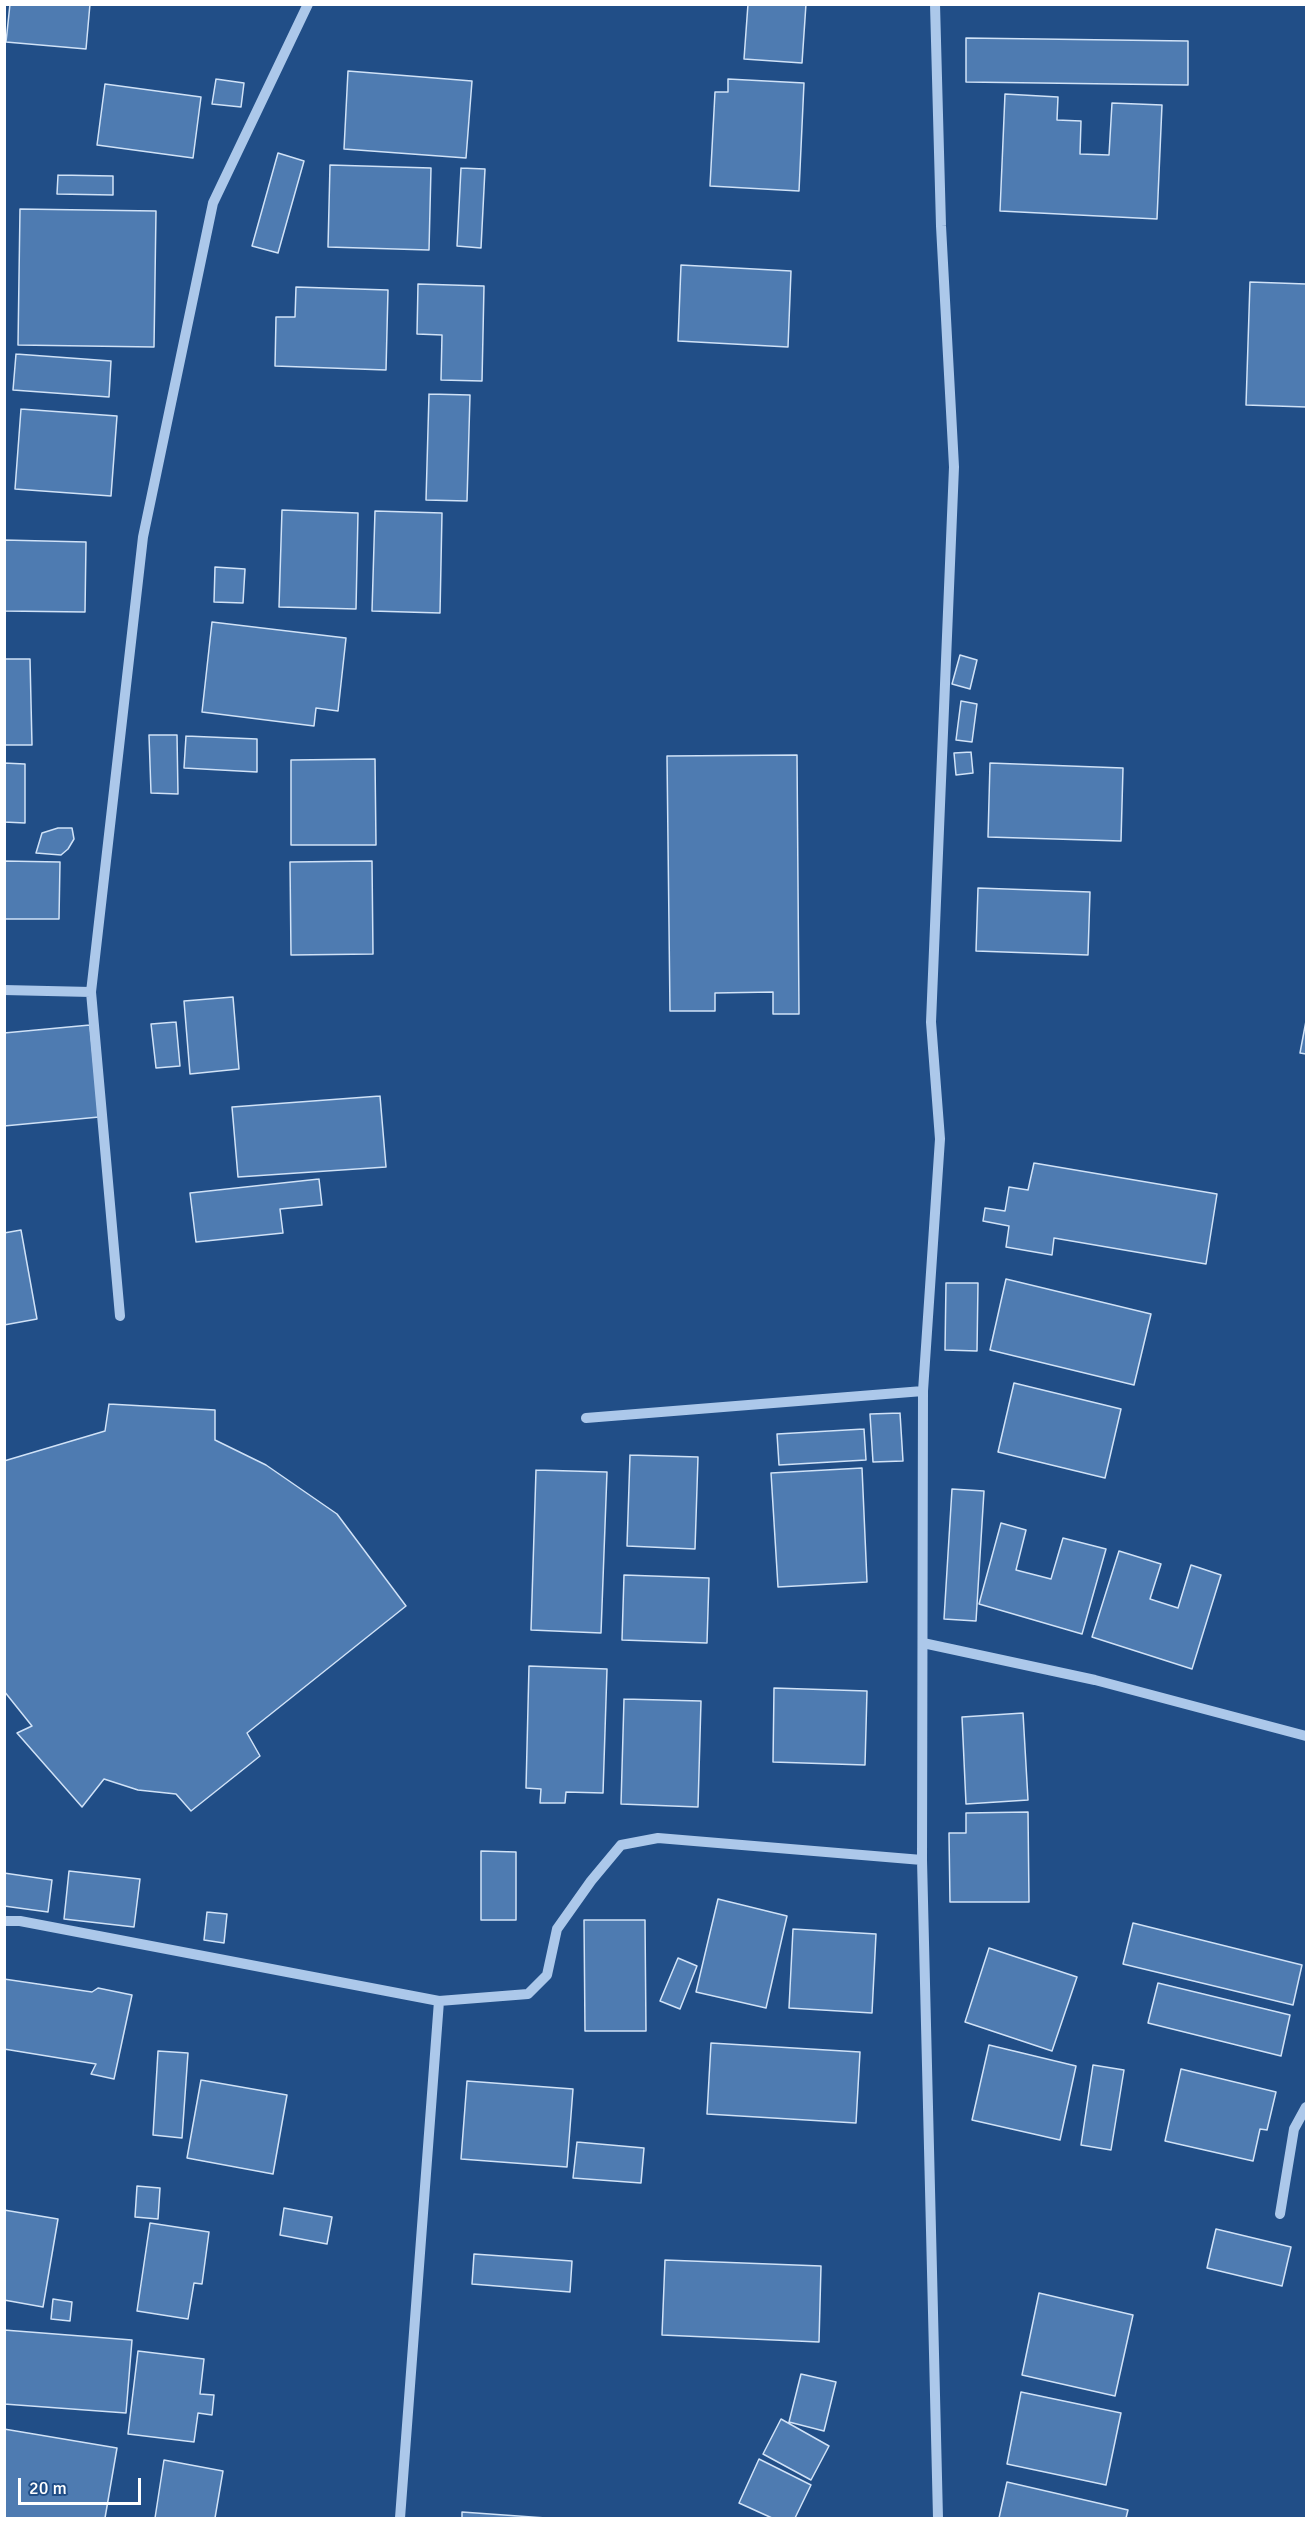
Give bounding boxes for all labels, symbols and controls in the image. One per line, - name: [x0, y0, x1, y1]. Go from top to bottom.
- scale bar: [21, 2466, 144, 2504]
- text: 20 m: [29, 2477, 67, 2499]

